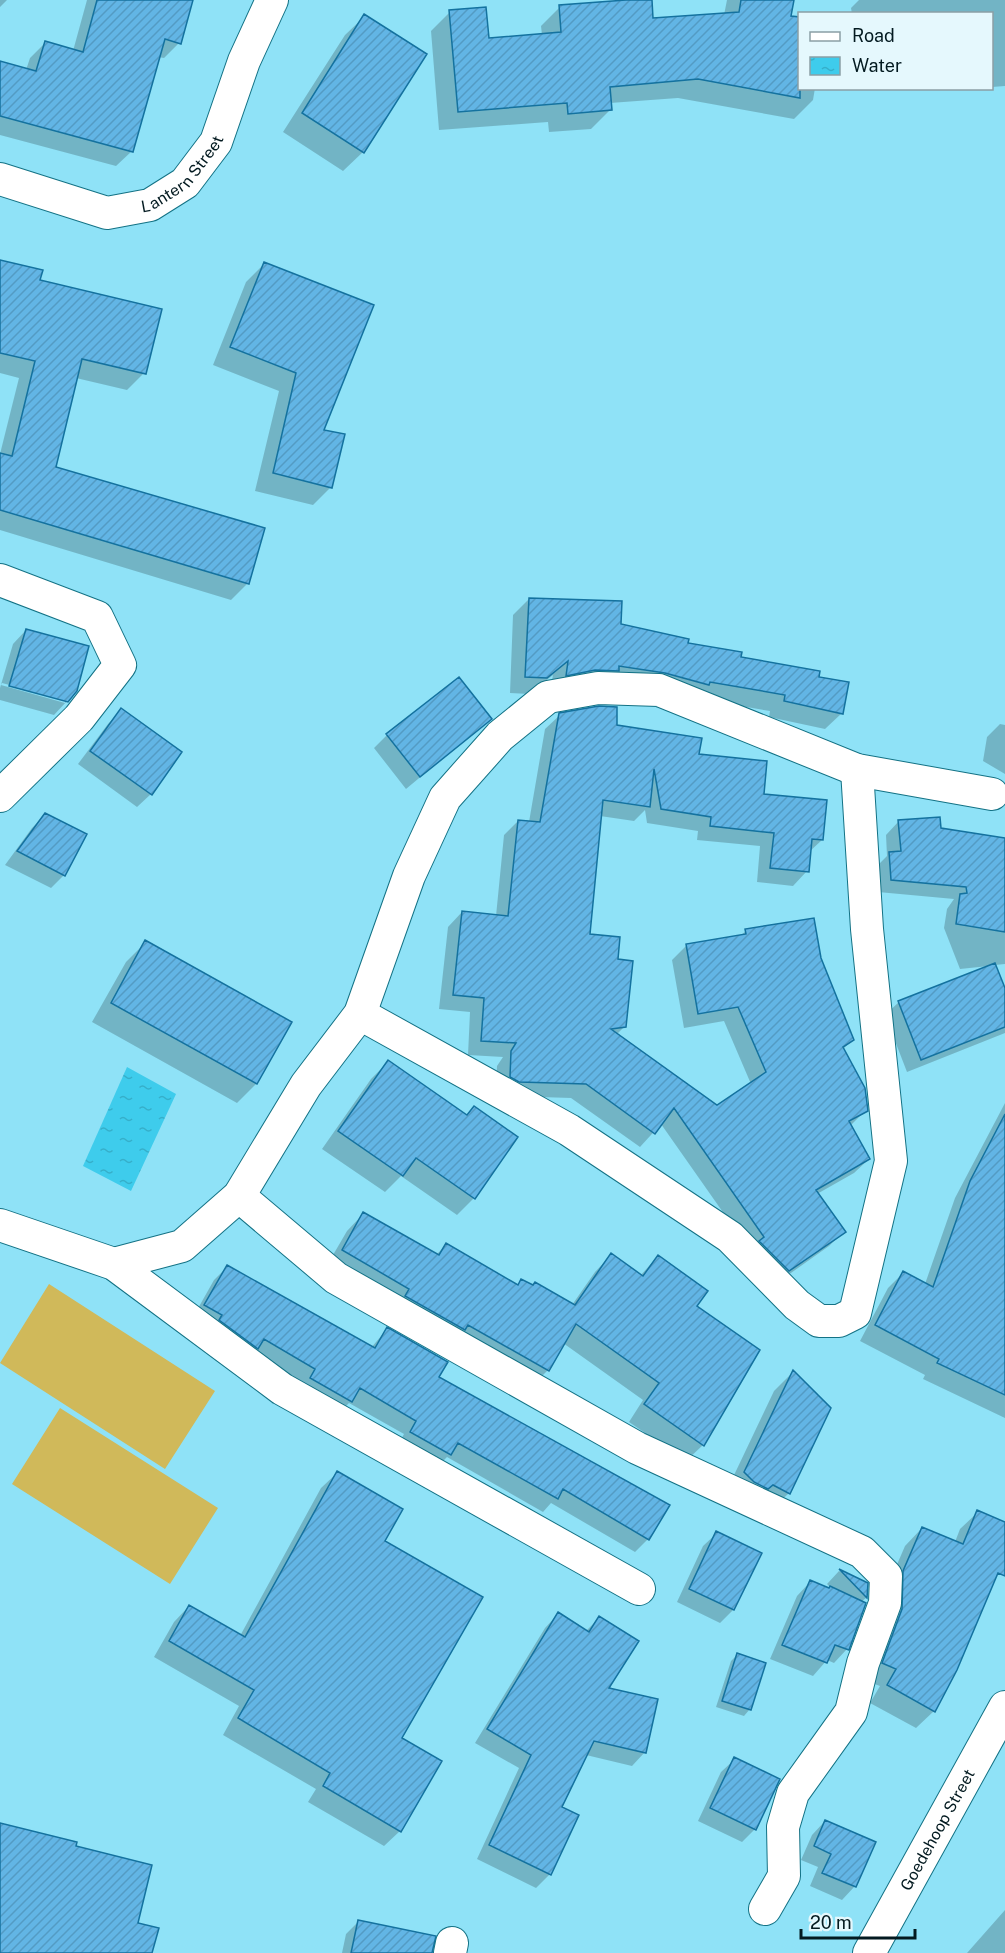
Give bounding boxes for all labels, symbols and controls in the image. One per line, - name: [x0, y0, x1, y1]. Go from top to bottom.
- legend: [798, 12, 993, 90]
- text: Road: [852, 25, 895, 46]
- text: Water: [852, 55, 902, 76]
- street label: Lantern Street: [139, 133, 227, 216]
- street label: Goedehoop Street: [896, 1766, 978, 1894]
- scale bar: [801, 1902, 915, 1940]
- text: 20 m: [810, 1912, 852, 1933]

